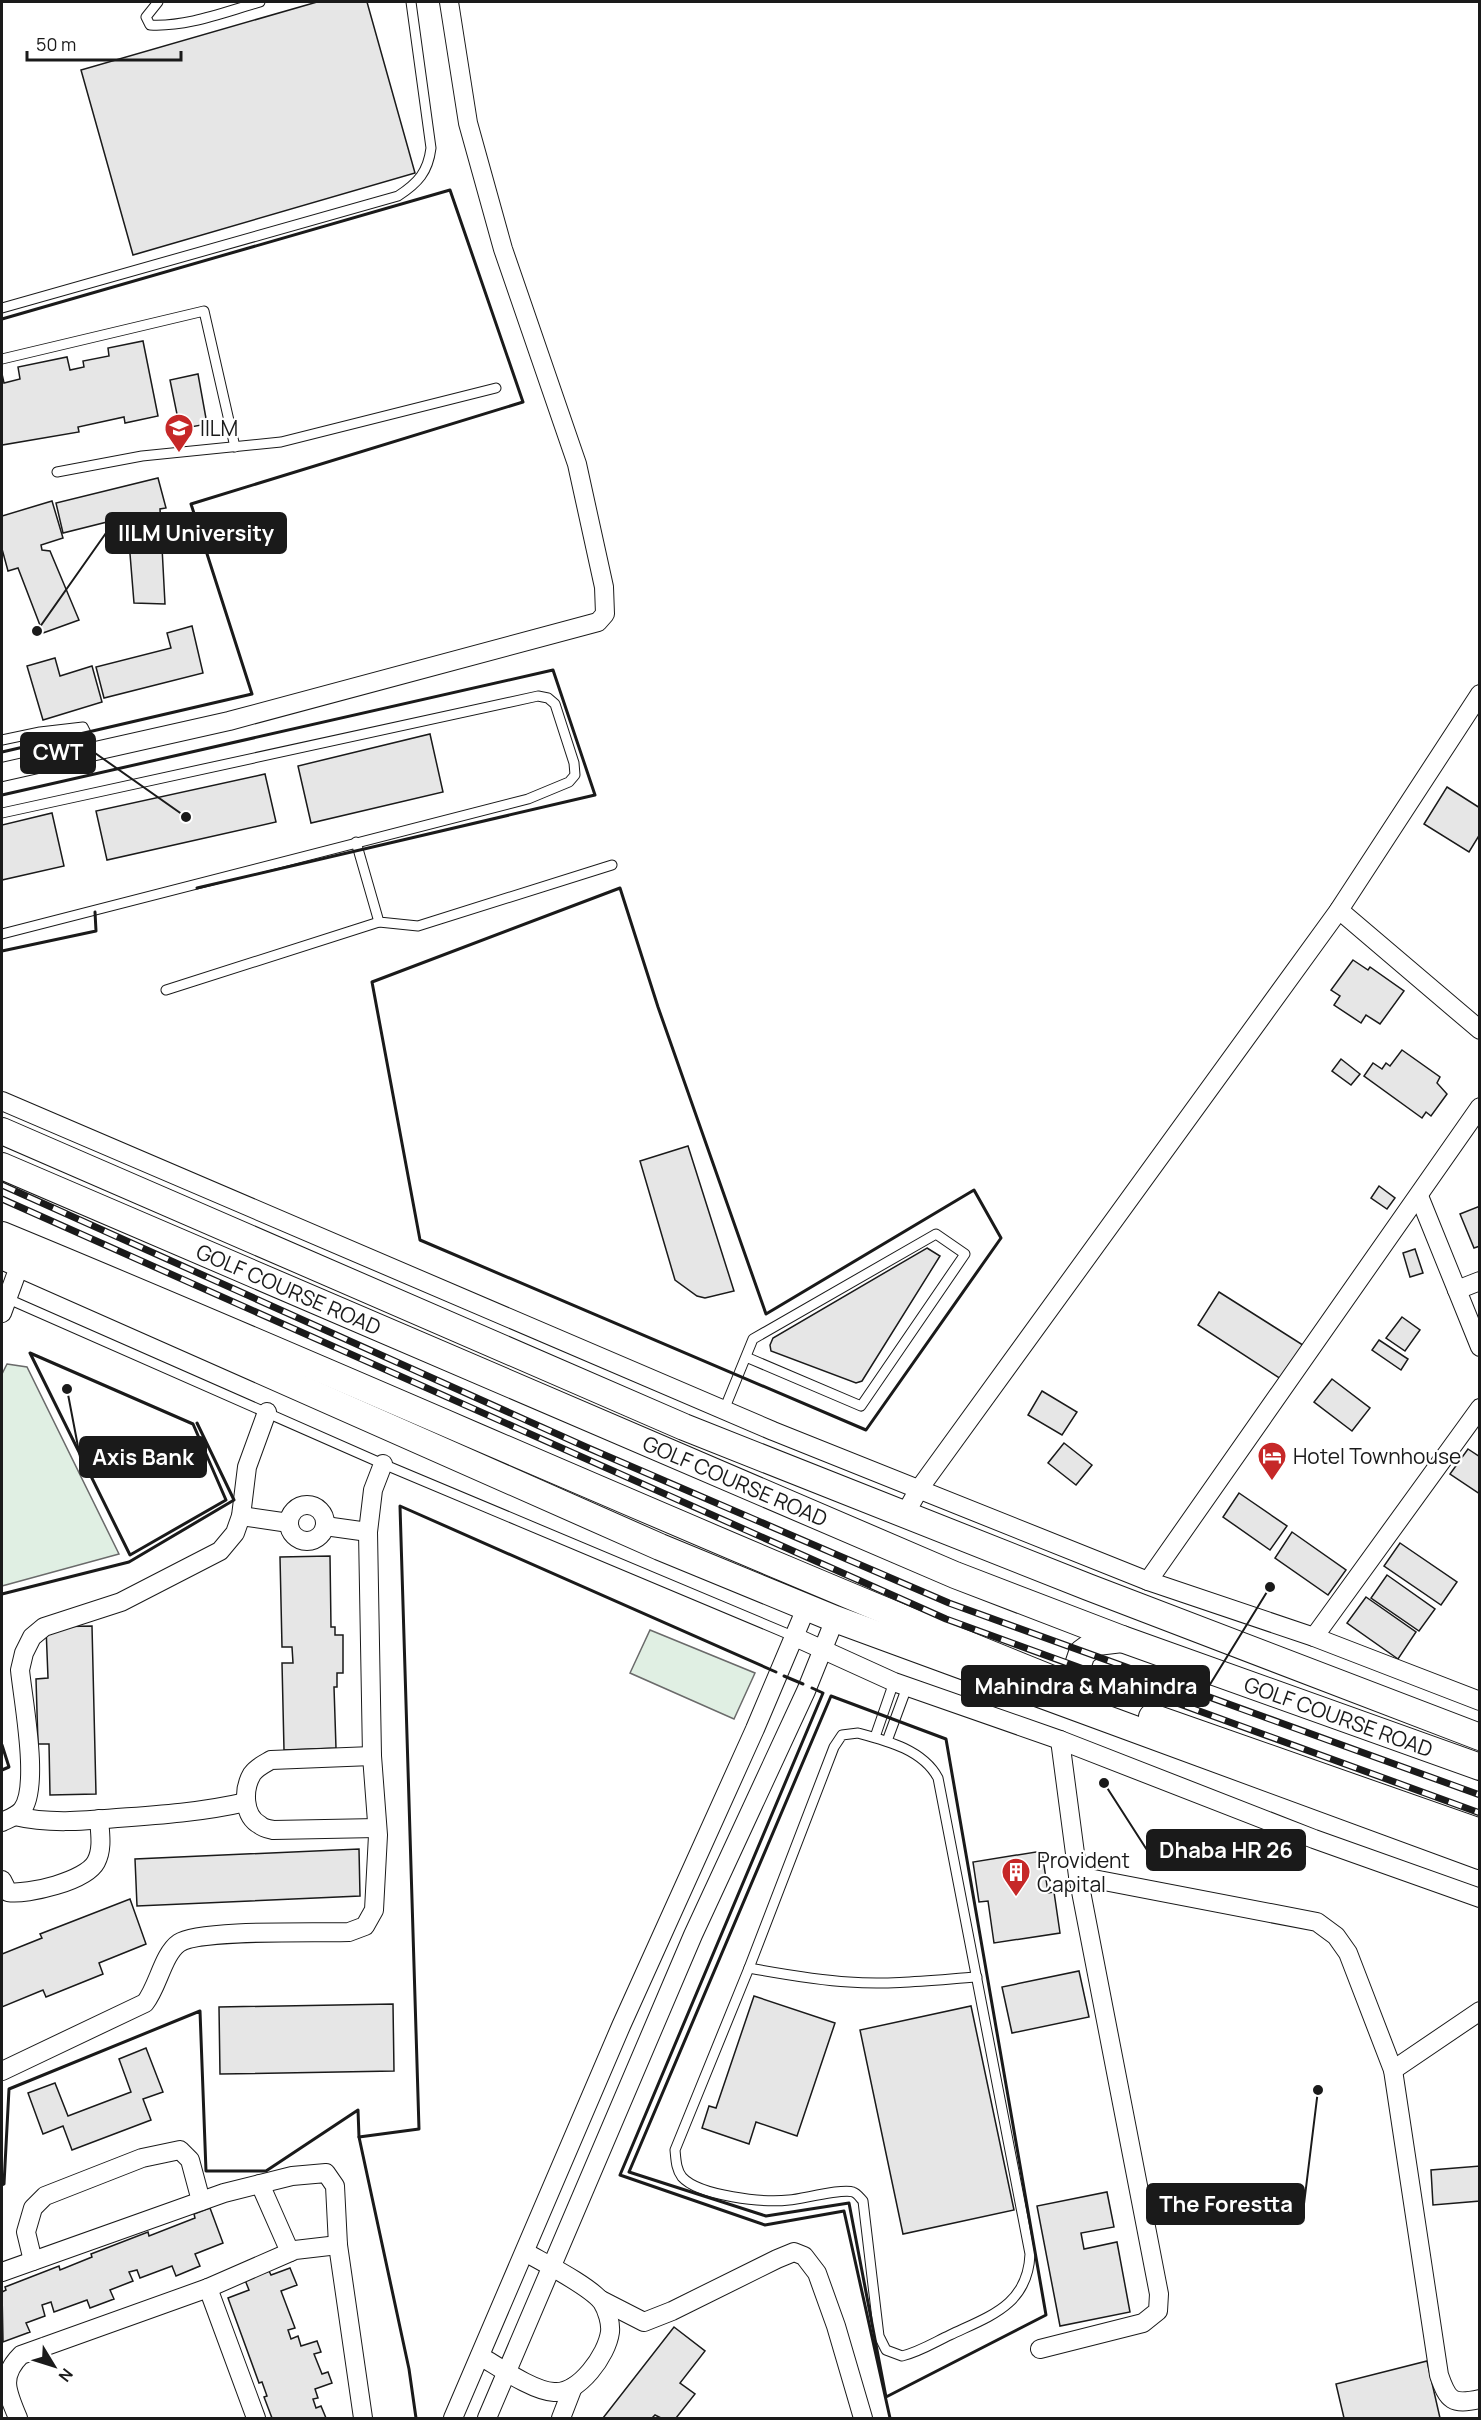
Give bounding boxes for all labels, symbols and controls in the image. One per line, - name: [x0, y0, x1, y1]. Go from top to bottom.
- scale bar: [27, 24, 182, 62]
- text: 50 m: [36, 32, 76, 56]
- school or university icon: IILM: [163, 412, 195, 454]
- place label: IILM: [200, 414, 238, 442]
- callout: IILM University: [106, 513, 286, 553]
- text: IILM University: [118, 518, 275, 548]
- callout: CWT: [21, 733, 95, 773]
- text: CWT: [33, 737, 84, 767]
- street label: GOLF COURSE ROAD: [192, 1237, 385, 1341]
- street label: GOLF COURSE ROAD: [639, 1429, 832, 1533]
- callout: Axis Bank: [80, 1437, 206, 1477]
- hotel icon: Hotel Townhouse: [1256, 1440, 1288, 1482]
- text: Axis Bank: [92, 1442, 195, 1472]
- place label: Hotel Townhouse: [1293, 1442, 1461, 1470]
- callout: Mahindra & Mahindra: [962, 1666, 1209, 1706]
- street label: GOLF COURSE ROAD: [1241, 1670, 1437, 1763]
- text: Mahindra & Mahindra: [975, 1671, 1198, 1701]
- callout: Dhaba HR 26: [1147, 1830, 1305, 1870]
- text: Dhaba HR 26: [1159, 1835, 1293, 1865]
- place label: Provident Capital: [1037, 1846, 1130, 1898]
- building icon: Provident Capital: [1000, 1856, 1032, 1898]
- callout: The Forestta: [1147, 2184, 1304, 2224]
- text: The Forestta: [1159, 2189, 1293, 2219]
- north arrow: [24, 2336, 84, 2396]
- text: N: [54, 2364, 78, 2387]

